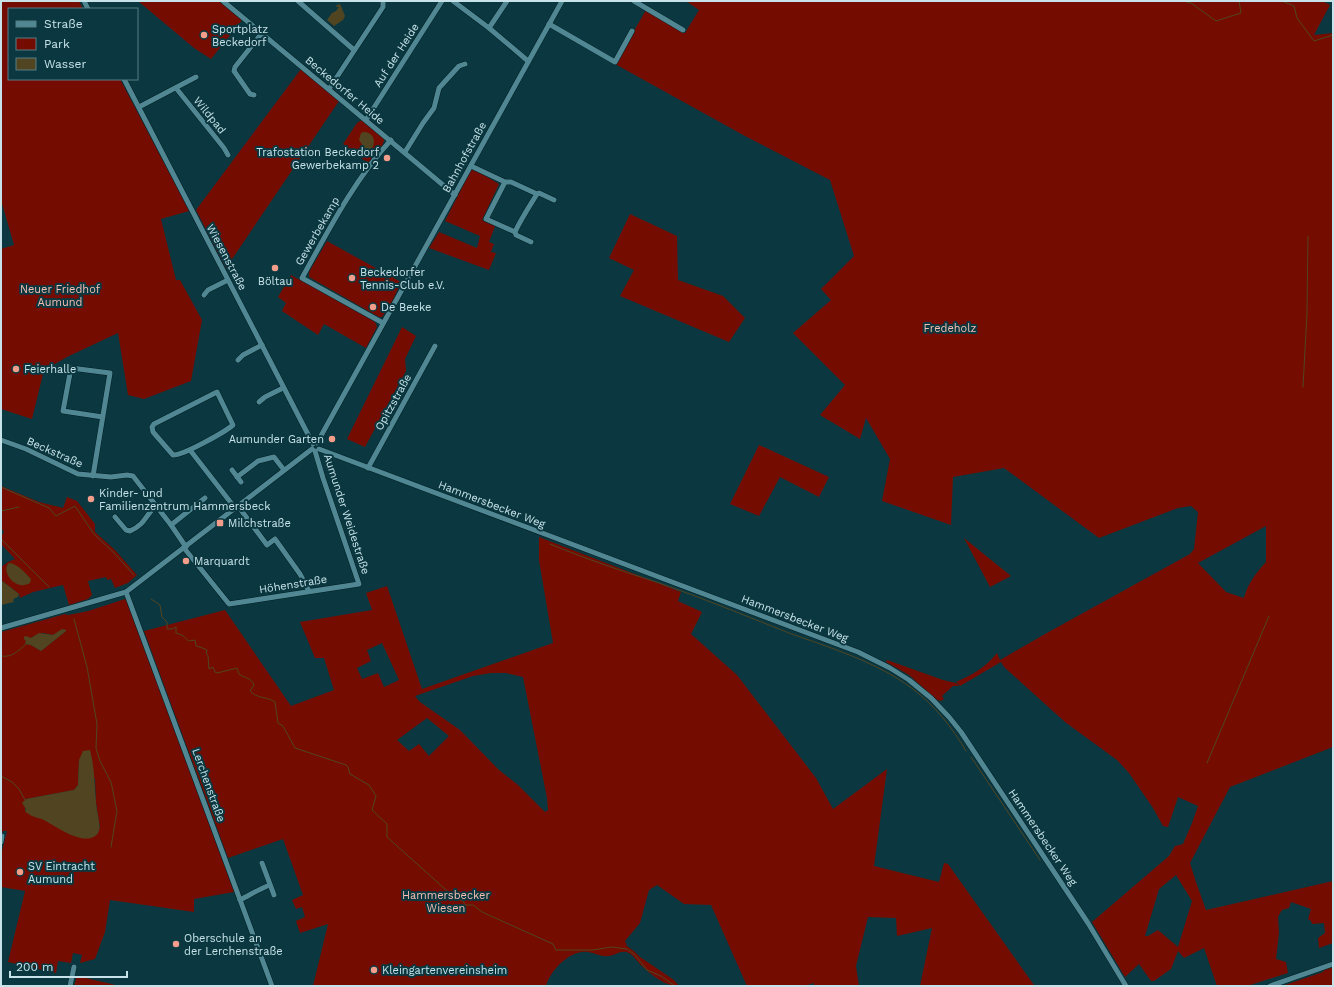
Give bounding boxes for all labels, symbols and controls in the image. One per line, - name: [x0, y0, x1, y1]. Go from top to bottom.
- legend: [8, 8, 138, 80]
- text: Straße: [44, 17, 83, 31]
- street label: Auf der Heide: [371, 21, 422, 90]
- place label: Sportplatz Beckedorf: [212, 23, 268, 49]
- marker: Sportplatz Beckedorf: [199, 30, 209, 40]
- text: Park: [44, 37, 70, 51]
- street label: Beckedorfer Heide: [303, 54, 387, 127]
- text: Wasser: [44, 57, 86, 71]
- street label: Wildpad: [191, 94, 228, 136]
- street label: Bahnhofstraße: [440, 120, 489, 195]
- place label: Trafostation Beckedorf Gewerbekamp 2: [256, 146, 380, 172]
- marker: Trafostation Beckedorf Gewerbekamp 2: [382, 153, 392, 163]
- street label: Gewerbekamp: [293, 195, 342, 268]
- street label: Wiesenstraße: [204, 222, 249, 292]
- marker: Böltau: [270, 263, 280, 273]
- place label: Beckedorfer Tennis-Club e.V.: [360, 266, 445, 292]
- marker: Beckedorfer Tennis-Club e.V.: [347, 273, 357, 283]
- place label: Böltau: [258, 275, 292, 288]
- park label: Neuer Friedhof Aumund: [20, 283, 101, 309]
- place label: De Beeke: [381, 301, 431, 314]
- marker: De Beeke: [368, 302, 378, 312]
- park label: Fredeholz: [924, 322, 977, 335]
- place label: Feierhalle: [24, 363, 76, 376]
- marker: Feierhalle: [11, 364, 21, 374]
- street label: Opitzstraße: [373, 372, 414, 433]
- place label: Aumunder Garten: [229, 433, 324, 446]
- street label: Beckstraße: [25, 434, 85, 471]
- marker: Aumunder Garten: [327, 434, 337, 444]
- street label: Aumunder Weidestraße: [321, 452, 372, 576]
- street label: Hammersbecker Weg: [437, 478, 547, 531]
- place label: Kinder- und Familienzentrum Hammersbeck: [99, 487, 270, 513]
- marker: Kinder- und Familienzentrum Hammersbeck: [86, 494, 96, 504]
- place label: Milchstraße: [228, 517, 291, 530]
- marker: Milchstraße: [215, 518, 225, 528]
- place label: Marquardt: [194, 555, 250, 568]
- marker: Marquardt: [181, 556, 191, 566]
- street label: Höhenstraße: [258, 573, 328, 596]
- street label: Hammersbecker Weg: [740, 592, 850, 645]
- street label: Lerchenstraße: [189, 747, 228, 824]
- street label: Hammersbecker Weg: [1005, 787, 1080, 888]
- place label: SV Eintracht Aumund: [28, 860, 95, 886]
- marker: SV Eintracht Aumund: [15, 867, 25, 877]
- park label: Hammersbecker Wiesen: [402, 889, 490, 915]
- place label: Oberschule an der Lerchenstraße: [184, 932, 283, 958]
- marker: Oberschule an der Lerchenstraße: [171, 939, 181, 949]
- scale bar: [10, 953, 127, 979]
- text: 200 m: [16, 960, 53, 974]
- place label: Kleingartenvereinsheim: [382, 964, 507, 977]
- marker: Kleingartenvereinsheim: [369, 965, 379, 975]

